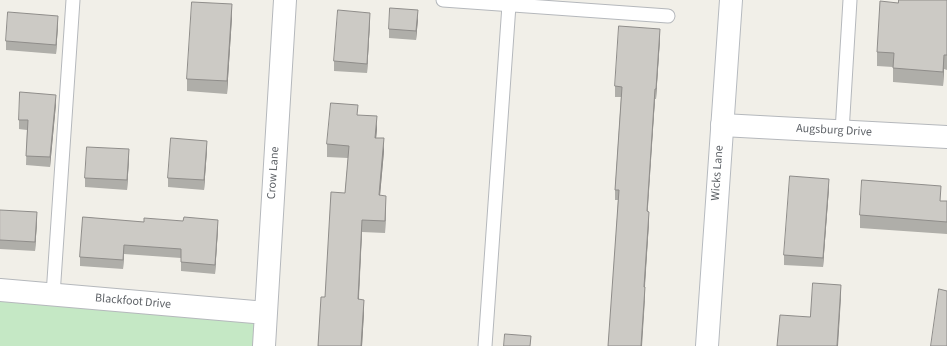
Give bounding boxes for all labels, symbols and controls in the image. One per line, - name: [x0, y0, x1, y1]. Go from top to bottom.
- street label: Augsburg Drive: [796, 122, 872, 140]
- street label: Wicks Lane: [709, 145, 727, 201]
- street label: Crow Lane: [265, 146, 283, 200]
- street label: Blackfoot Drive: [94, 292, 172, 312]

